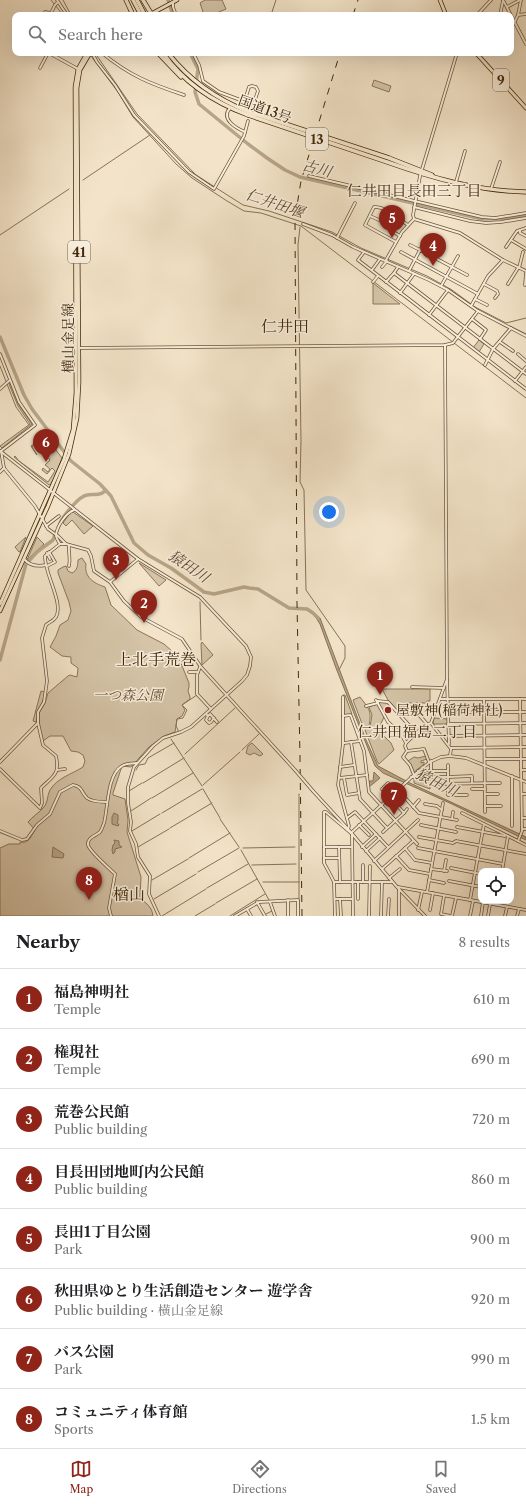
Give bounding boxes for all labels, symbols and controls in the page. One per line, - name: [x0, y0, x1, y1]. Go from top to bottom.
- search box: [12, 12, 514, 56]
- icon: search: [26, 23, 48, 45]
- text: Search here: [58, 25, 143, 44]
- road number: 9: [493, 69, 509, 91]
- street label: 国道13号: [236, 91, 294, 127]
- road number: 13: [306, 128, 328, 150]
- water label: 古川: [300, 155, 336, 182]
- district label: 仁井田目長田三丁目: [346, 181, 482, 200]
- water label: 仁井田堰: [244, 184, 309, 223]
- pin: 5: [379, 205, 405, 238]
- pin: 4: [420, 233, 446, 266]
- road number: 41: [68, 241, 90, 263]
- street label: 横山金足線: [59, 303, 77, 373]
- district label: 仁井田: [261, 316, 309, 336]
- pin: 6: [33, 429, 59, 462]
- your location: [319, 502, 339, 522]
- water label: 猿田川: [165, 546, 215, 588]
- pin: 3: [103, 547, 129, 580]
- pin: 2: [131, 590, 157, 623]
- district label: 上北手荒巻: [116, 649, 196, 669]
- pin: 1: [367, 662, 393, 695]
- park label: 一つ森公園: [93, 686, 165, 704]
- place label: 屋敷神(稲荷神社): [396, 701, 503, 719]
- marker: 屋敷神(稲荷神社): [383, 705, 393, 715]
- district label: 仁井田福島二丁目: [357, 722, 477, 741]
- water label: 猿田川: [413, 764, 463, 801]
- pin: 7: [381, 782, 407, 815]
- pin: 8: [76, 867, 102, 900]
- map controls: [478, 868, 514, 904]
- button: locate: [478, 868, 514, 904]
- district label: 楢山: [113, 884, 145, 904]
- text: Nearby: [16, 932, 80, 952]
- text: 8 results: [458, 934, 510, 950]
- text: 福島神明社: [54, 982, 129, 1001]
- text: 1: [26, 991, 32, 1007]
- text: 610 m: [473, 991, 510, 1007]
- text: Temple: [54, 1001, 101, 1017]
- text: 権現社: [54, 1042, 99, 1061]
- text: 2: [25, 1051, 33, 1067]
- text: 690 m: [471, 1051, 510, 1067]
- text: Temple: [54, 1061, 101, 1077]
- text: 荒巻公民館: [54, 1102, 129, 1121]
- text: 3: [25, 1111, 33, 1127]
- text: 720 m: [472, 1111, 510, 1127]
- text: Public building: [54, 1121, 147, 1137]
- text: 目長田団地町内公民館: [54, 1162, 204, 1181]
- text: 4: [25, 1171, 33, 1187]
- text: 860 m: [471, 1171, 510, 1187]
- text: Public building: [54, 1181, 147, 1197]
- text: 長田1丁目公園: [54, 1222, 151, 1241]
- text: 5: [25, 1231, 33, 1247]
- text: 900 m: [470, 1231, 510, 1247]
- text: Park: [54, 1241, 82, 1257]
- text: 秋田県ゆとり生活創造センター 遊学舎: [54, 1281, 312, 1300]
- text: 6: [25, 1291, 33, 1307]
- text: 920 m: [471, 1291, 510, 1307]
- text: Public building · 横山金足線: [54, 1302, 223, 1318]
- text: バス公園: [54, 1342, 114, 1361]
- text: 7: [26, 1351, 32, 1367]
- text: 990 m: [471, 1351, 510, 1367]
- text: Park: [54, 1361, 82, 1377]
- text: コミュニティ体育館: [54, 1402, 188, 1421]
- text: 8: [25, 1411, 33, 1427]
- text: 1.5 km: [471, 1411, 510, 1427]
- text: Sports: [54, 1421, 93, 1437]
- tab: Map: [70, 1458, 93, 1496]
- tab: Directions: [232, 1458, 287, 1496]
- tab: Saved: [426, 1458, 456, 1496]

